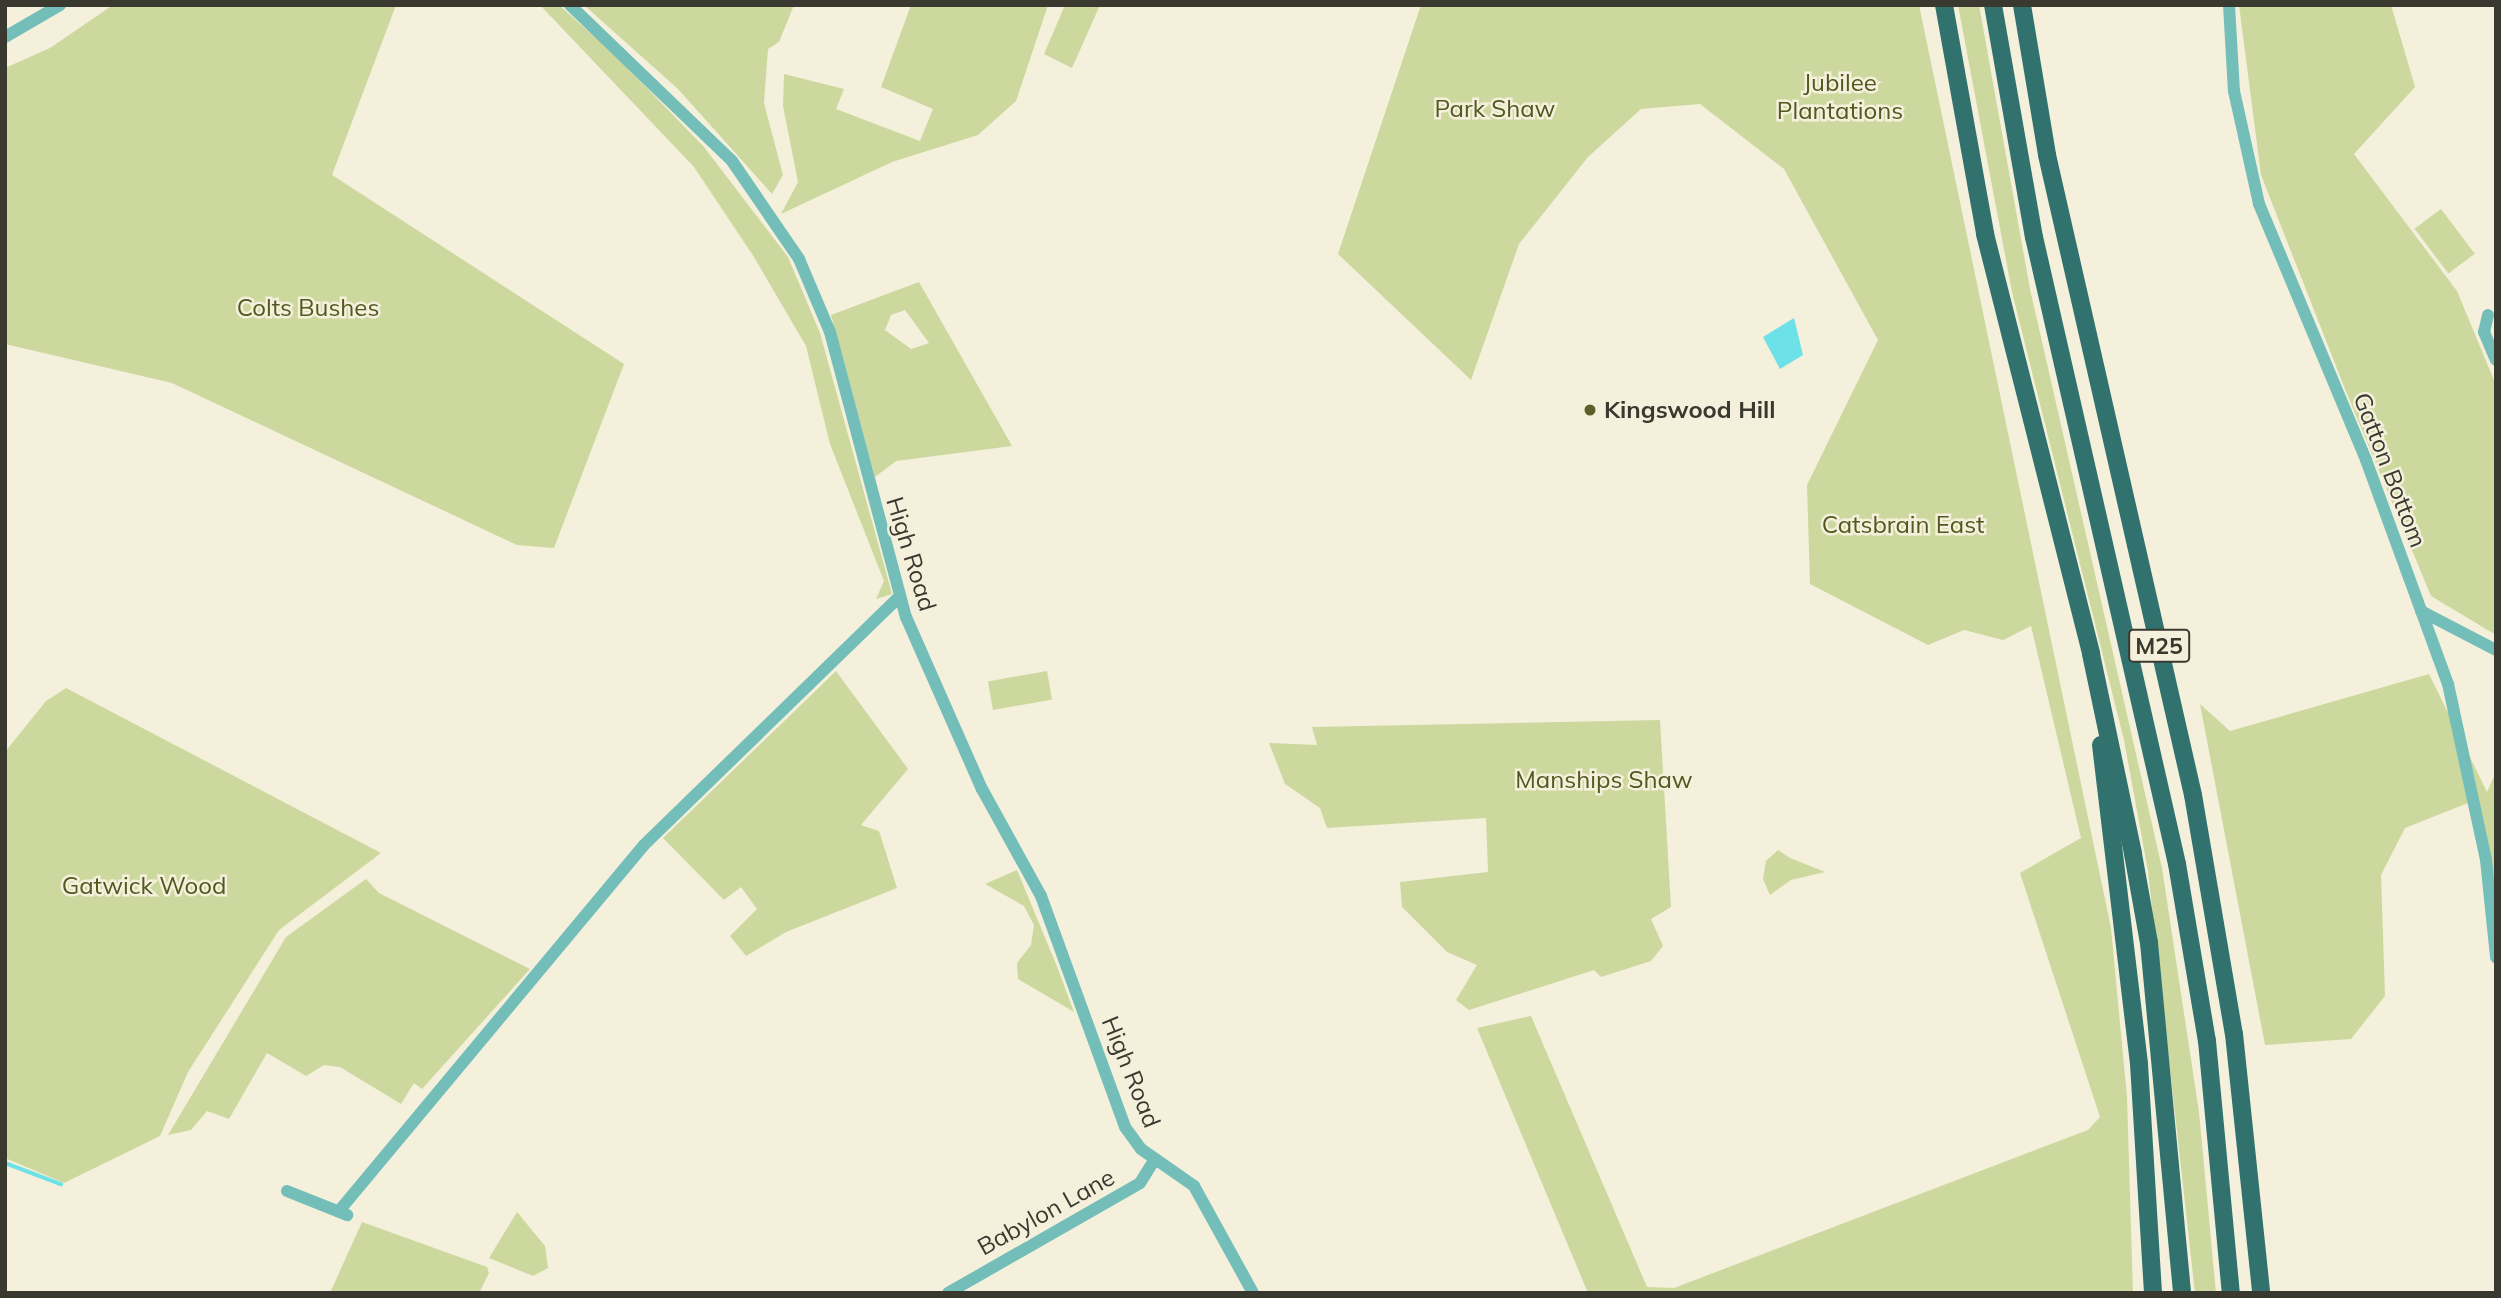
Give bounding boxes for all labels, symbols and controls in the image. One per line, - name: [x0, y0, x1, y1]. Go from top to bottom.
- park label: Jubilee Plantations: [1777, 69, 1903, 125]
- park label: Park Shaw: [1435, 95, 1555, 123]
- park label: Colts Bushes: [237, 294, 379, 322]
- street label: Gatton Bottom: [2347, 389, 2433, 551]
- place label: Kingswood Hill: [1604, 396, 1776, 424]
- marker: Kingswood Hill: [1582, 402, 1598, 418]
- street label: High Road: [880, 493, 942, 615]
- park label: Catsbrain East: [1822, 511, 1984, 539]
- road number: M25: [2128, 626, 2190, 666]
- park label: Manships Shaw: [1515, 766, 1693, 794]
- park label: Gatwick Wood: [62, 872, 226, 900]
- street label: High Road: [1096, 1012, 1166, 1132]
- street label: Babylon Lane: [973, 1163, 1119, 1261]

